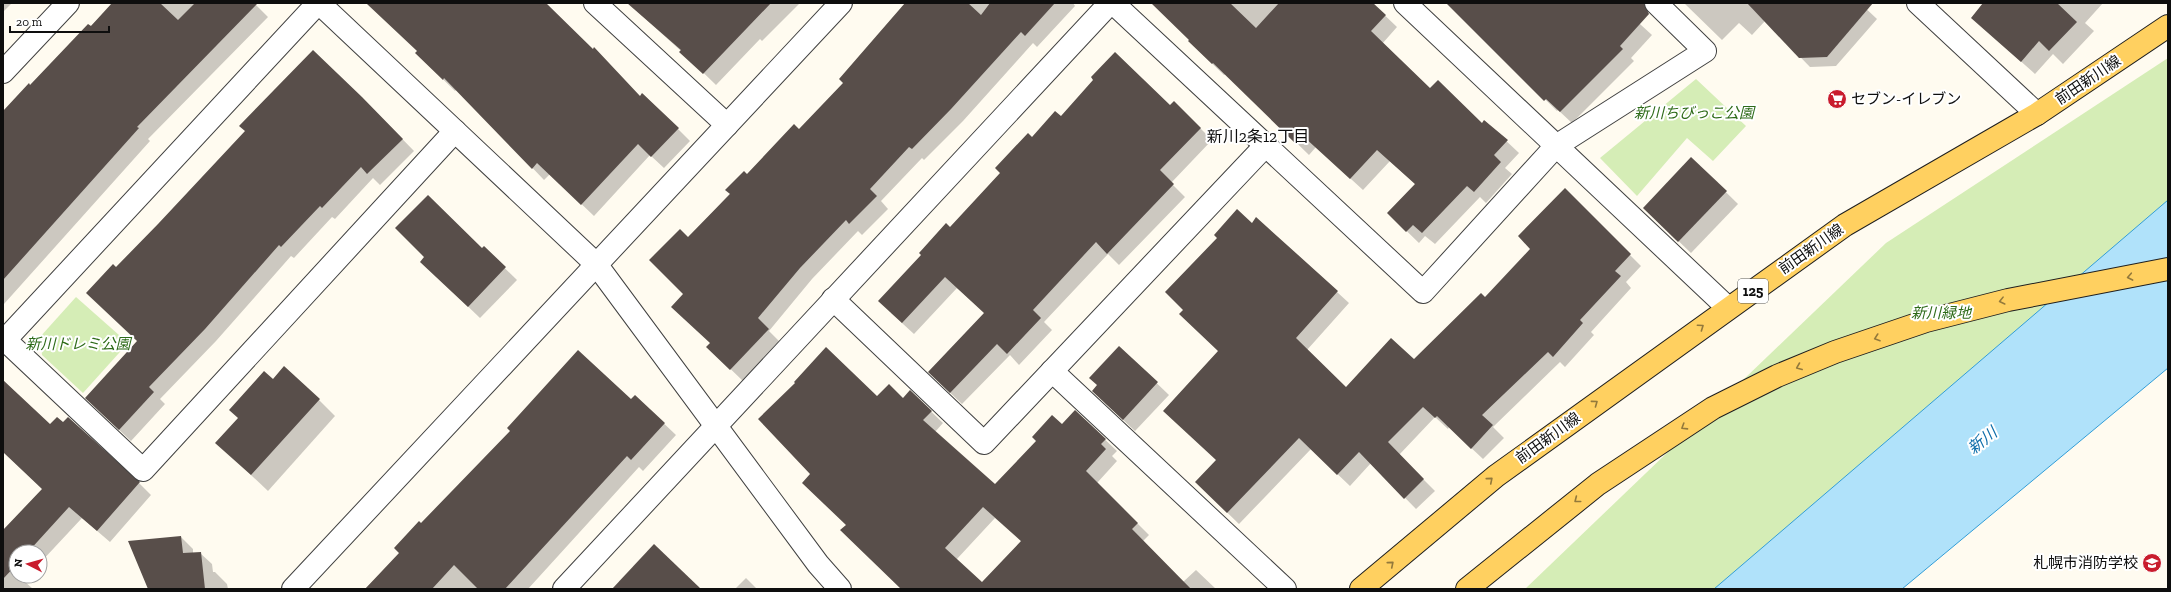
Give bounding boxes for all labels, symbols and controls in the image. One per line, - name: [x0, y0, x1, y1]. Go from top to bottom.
- scale bar: [10, 8, 109, 34]
- text: 20 m: [16, 15, 43, 29]
- street label: 前田新川線: [2052, 52, 2124, 108]
- supermarket icon: セブン-イレブン: [1826, 88, 1848, 110]
- place label: セブン-イレブン: [1851, 90, 1961, 108]
- park label: 新川ちびっこ公園: [1634, 104, 1756, 122]
- district label: 新川2条12丁目: [1207, 127, 1309, 146]
- street label: 前田新川線: [1775, 220, 1847, 278]
- one-way arrow: [2127, 272, 2133, 280]
- road number: 125: [1738, 279, 1768, 303]
- one-way arrow: [1999, 296, 2006, 305]
- park label: 新川緑地: [1911, 304, 1973, 322]
- one-way arrow: [1696, 325, 1703, 332]
- one-way arrow: [1874, 333, 1881, 341]
- park label: 新川ドレミ公園: [25, 335, 132, 353]
- one-way arrow: [1795, 362, 1802, 370]
- one-way arrow: [1591, 401, 1598, 408]
- street label: 前田新川線: [1512, 409, 1584, 467]
- one-way arrow: [1681, 422, 1688, 429]
- water label: 新川: [1964, 422, 2002, 458]
- one-way arrow: [1486, 478, 1493, 485]
- one-way arrow: [1574, 496, 1581, 503]
- north arrow: [8, 544, 48, 584]
- school or university icon: 札幌市消防学校: [2141, 552, 2163, 574]
- place label: 札幌市消防学校: [2033, 554, 2138, 572]
- text: N: [12, 558, 26, 568]
- one-way arrow: [1386, 561, 1393, 568]

